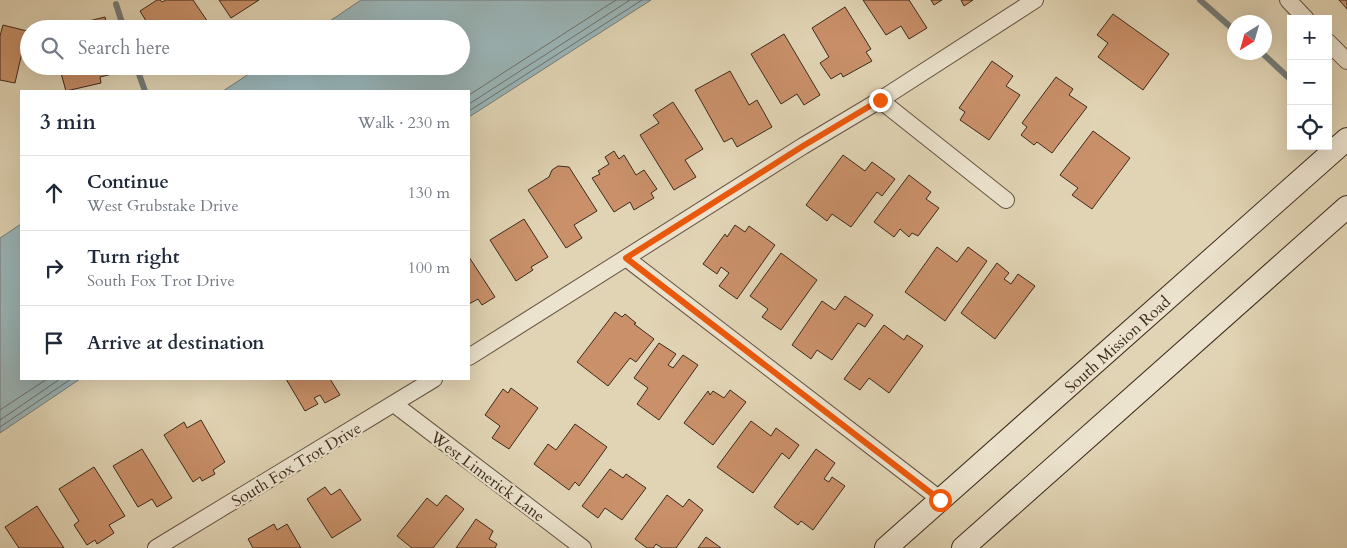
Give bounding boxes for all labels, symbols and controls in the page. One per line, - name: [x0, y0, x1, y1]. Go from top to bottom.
- north arrow: [1227, 15, 1272, 60]
- map controls: [1287, 15, 1332, 150]
- button: +: [1287, 15, 1332, 60]
- search box: [20, 20, 470, 75]
- icon: search: [38, 34, 66, 62]
- text: Search here: [78, 35, 170, 61]
- button: −: [1287, 60, 1332, 105]
- route end: [869, 89, 892, 112]
- button: locate: [1287, 105, 1332, 150]
- text: 3 min: [40, 108, 96, 137]
- text: Walk · 230 m: [358, 112, 450, 134]
- text: Continue: [87, 169, 169, 195]
- icon: ahead: [40, 179, 68, 207]
- text: 130 m: [408, 182, 450, 204]
- text: West Grubstake Drive: [87, 195, 239, 217]
- text: Turn right: [87, 244, 179, 270]
- icon: right: [40, 254, 68, 282]
- text: 100 m: [408, 257, 450, 279]
- text: South Fox Trot Drive: [87, 270, 235, 292]
- street label: South Mission Road: [1060, 291, 1176, 398]
- icon: arrive: [40, 329, 68, 357]
- text: Arrive at destination: [87, 330, 264, 356]
- street label: South Fox Trot Drive: [227, 417, 366, 512]
- street label: West Limerick Lane: [425, 426, 549, 527]
- route start: [929, 489, 952, 512]

